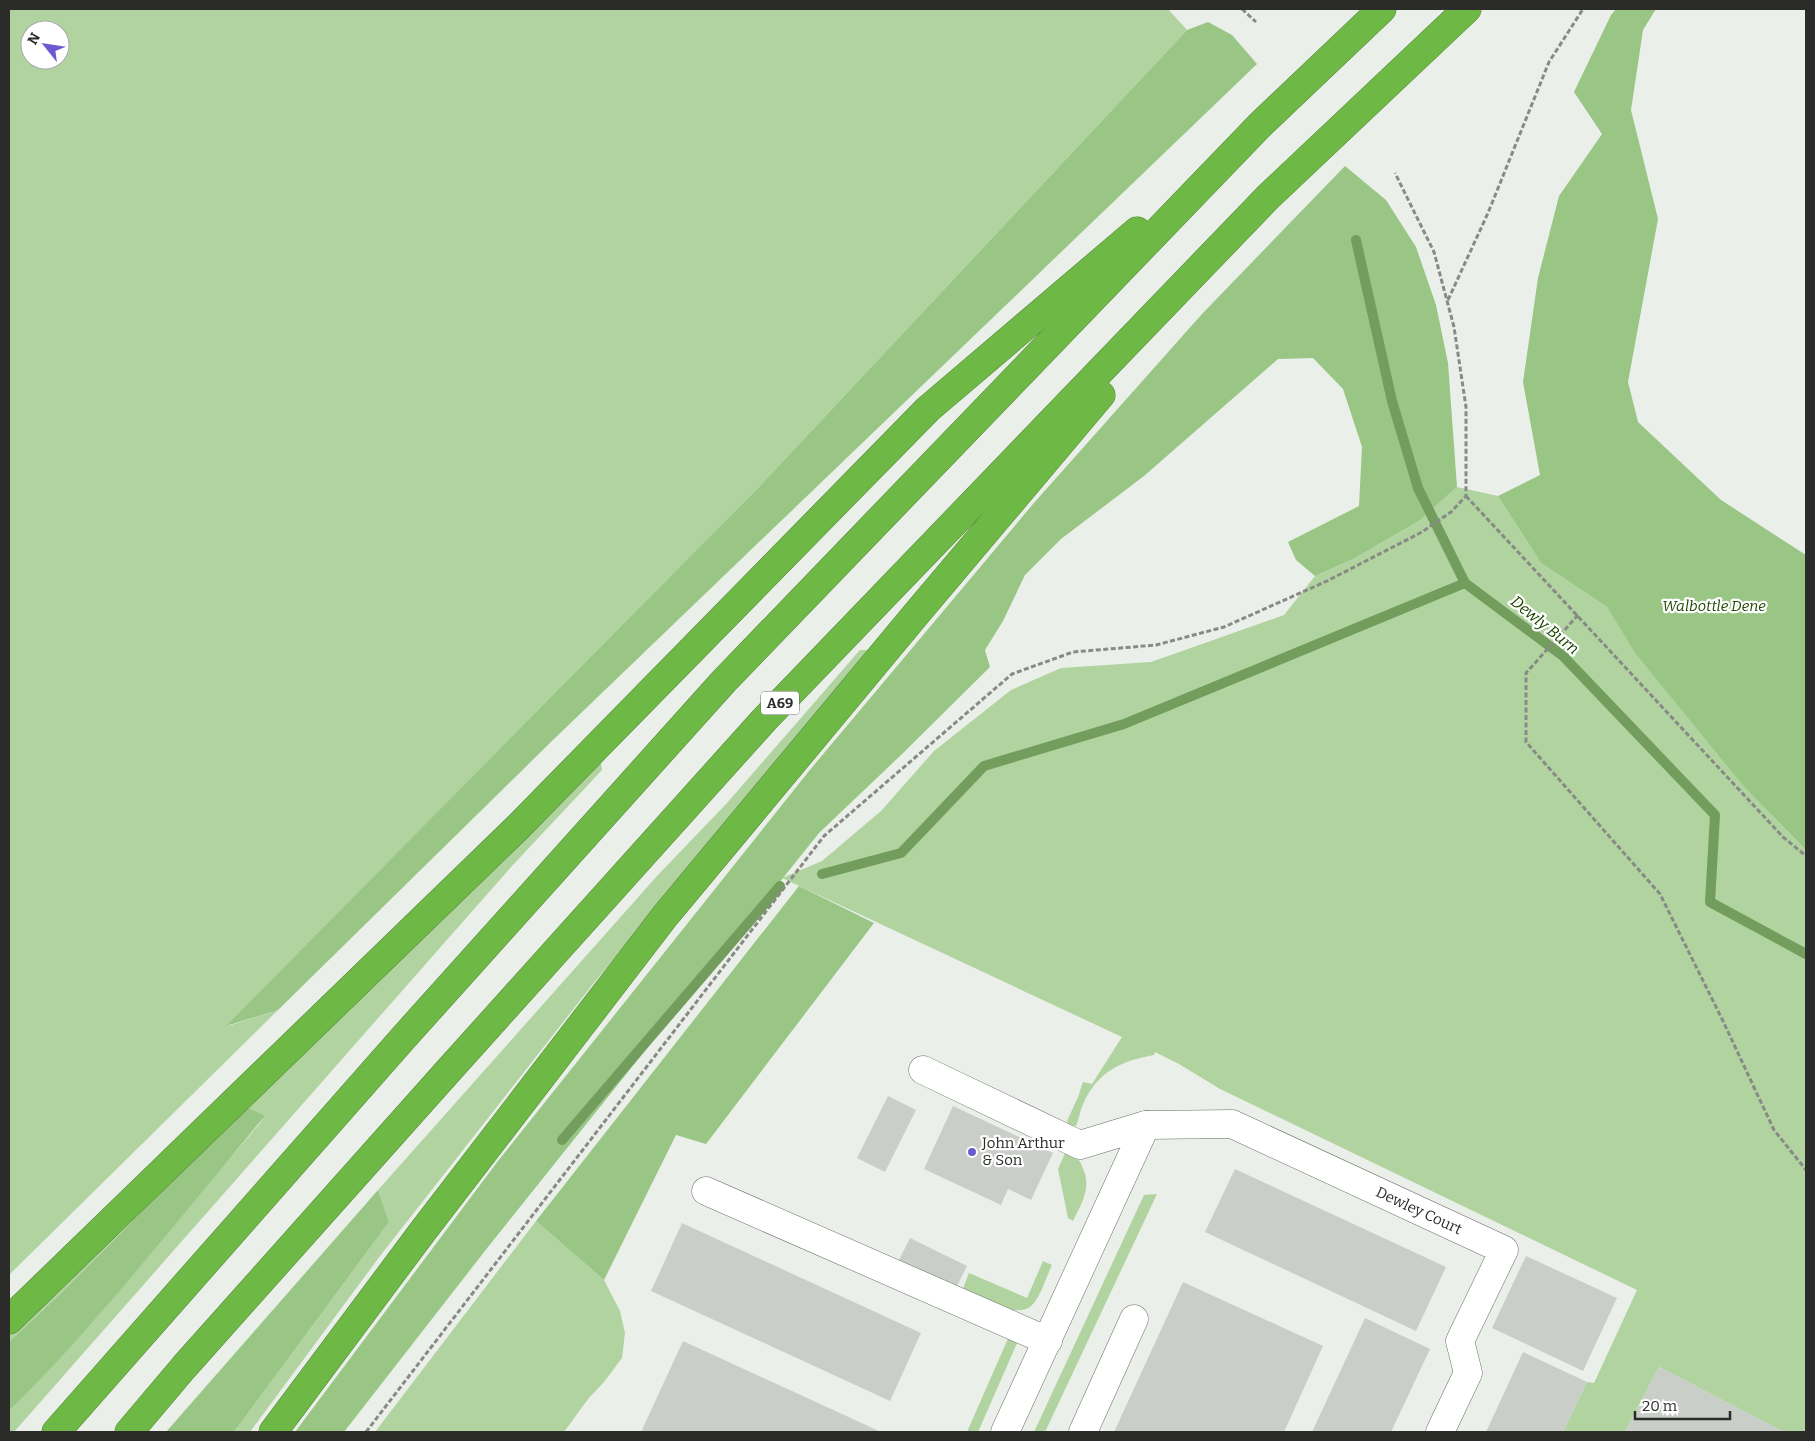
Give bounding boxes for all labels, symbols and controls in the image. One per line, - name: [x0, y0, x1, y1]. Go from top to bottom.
- north arrow: [20, 20, 70, 70]
- text: N: [24, 30, 44, 48]
- water label: Dewly Burn: [1507, 592, 1583, 658]
- park label: Walbottle Dene: [1662, 597, 1766, 615]
- road number: A69: [761, 691, 799, 714]
- place label: John Arthur & Son: [981, 1134, 1065, 1169]
- marker: John Arthur & Son: [966, 1146, 978, 1158]
- street label: Dewley Court: [1373, 1183, 1465, 1239]
- scale bar: [1635, 1388, 1730, 1420]
- text: 20 m: [1642, 1397, 1678, 1415]

